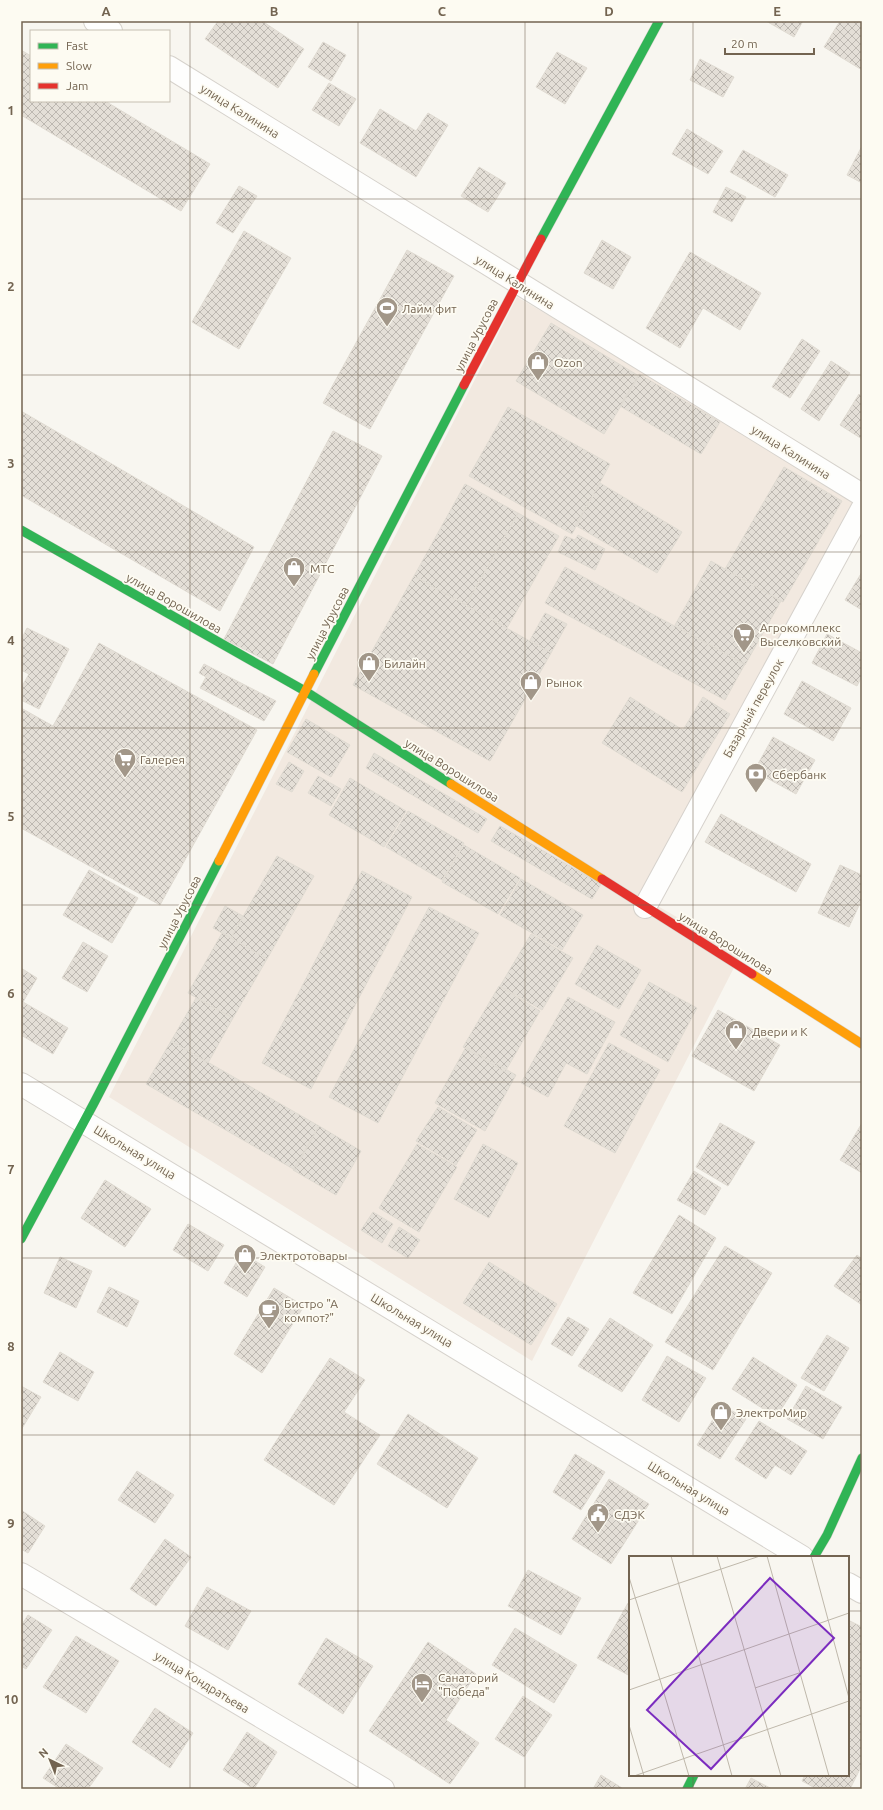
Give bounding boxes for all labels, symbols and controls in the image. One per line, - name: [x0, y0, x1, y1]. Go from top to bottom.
- text: A: [101, 4, 111, 18]
- text: B: [270, 4, 279, 18]
- text: C: [438, 4, 447, 18]
- text: D: [604, 4, 614, 18]
- text: E: [773, 4, 781, 18]
- legend: [30, 30, 170, 102]
- scale bar: [725, 30, 814, 56]
- text: 20 m: [731, 37, 758, 50]
- text: Fast: [66, 39, 88, 52]
- text: Slow: [66, 59, 92, 72]
- text: Jam: [66, 79, 88, 92]
- street label: улица Калинина: [198, 82, 282, 140]
- text: 1: [7, 103, 15, 117]
- street label: улица Калинина: [473, 253, 557, 311]
- text: 2: [7, 279, 15, 293]
- sports icon: Лайм фит: [374, 295, 400, 328]
- street label: улица Урусова: [452, 296, 500, 374]
- place label: Лайм фит: [402, 302, 457, 315]
- shop icon: Ozon: [525, 349, 551, 382]
- place label: Ozon: [554, 356, 583, 369]
- street label: улица Калинина: [749, 423, 833, 481]
- text: 3: [7, 456, 15, 470]
- shop icon: МТС: [281, 555, 307, 588]
- place label: МТС: [310, 562, 335, 575]
- street label: улица Ворошилова: [124, 570, 224, 636]
- street label: улица Урусова: [303, 584, 351, 662]
- supermarket icon: Агрокомплекс Выселковский: [731, 621, 757, 654]
- place label: Агрокомплекс Выселковский: [760, 621, 841, 648]
- text: 4: [7, 633, 15, 647]
- shop icon: Билайн: [356, 650, 382, 683]
- street label: Базарный переулок: [720, 656, 786, 760]
- place label: Билайн: [384, 657, 426, 670]
- shop icon: Рынок: [518, 669, 544, 702]
- place label: Рынок: [546, 676, 582, 689]
- street label: улица Ворошилова: [403, 736, 501, 804]
- supermarket icon: Галерея: [112, 746, 138, 779]
- place label: Галерея: [140, 753, 185, 766]
- bank icon: Сбербанк: [743, 761, 769, 794]
- place label: Сбербанк: [772, 768, 826, 781]
- text: 5: [7, 809, 15, 823]
- street label: улица Урусова: [155, 873, 203, 951]
- street label: улица Ворошилова: [677, 909, 775, 977]
- text: 6: [7, 986, 15, 1000]
- shop icon: Двери и К: [723, 1018, 749, 1051]
- place label: Двери и К: [752, 1025, 808, 1038]
- street label: Школьная улица: [92, 1122, 178, 1182]
- text: 7: [7, 1162, 15, 1176]
- shop icon: Электротовары: [232, 1242, 258, 1275]
- place label: Электротовары: [260, 1249, 348, 1262]
- street label: Школьная улица: [369, 1290, 455, 1350]
- cafe icon: Бистро "А компот?": [256, 1297, 282, 1330]
- place label: Бистро "А компот?": [284, 1297, 338, 1324]
- text: 8: [7, 1339, 15, 1353]
- shop icon: ЭлектроМир: [708, 1399, 734, 1432]
- place label: ЭлектроМир: [736, 1406, 807, 1419]
- street label: Школьная улица: [646, 1458, 732, 1518]
- public building icon: СДЭК: [585, 1501, 611, 1534]
- place label: СДЭК: [614, 1508, 645, 1521]
- text: 9: [7, 1516, 15, 1530]
- inset map: [629, 1556, 849, 1776]
- street label: улица Кондратьева: [152, 1649, 252, 1715]
- hotel icon: Санаторий "Победа": [409, 1671, 435, 1704]
- place label: Санаторий "Победа": [438, 1671, 498, 1698]
- text: 10: [4, 1692, 18, 1706]
- north arrow: [30, 1740, 70, 1780]
- text: N: [36, 1745, 50, 1760]

